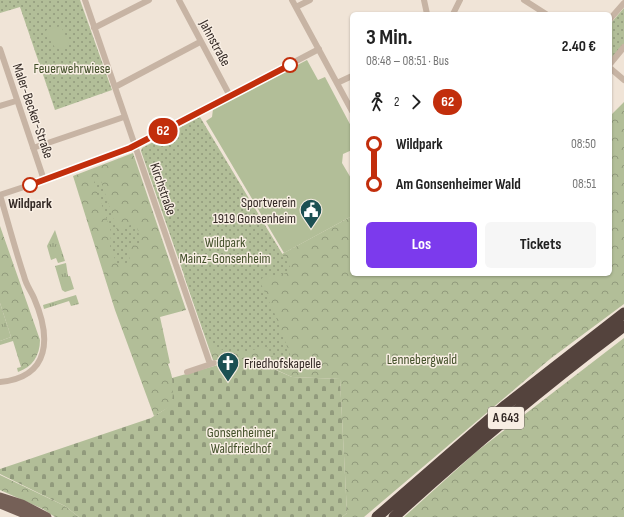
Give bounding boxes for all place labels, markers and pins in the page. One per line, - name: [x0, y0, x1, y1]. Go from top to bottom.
- unlabelled marker: [282, 57, 298, 73]
- marker: Wildpark: [22, 177, 38, 193]
- place label: Sportverein 1919 Gonsenheim: [213, 194, 296, 227]
- place label: Wildpark: [8, 195, 52, 212]
- public building icon: Sportverein 1919 Gonsenheim: [298, 197, 324, 230]
- church icon: Friedhofskapelle: [215, 350, 241, 383]
- place label: Friedhofskapelle: [244, 355, 321, 372]

